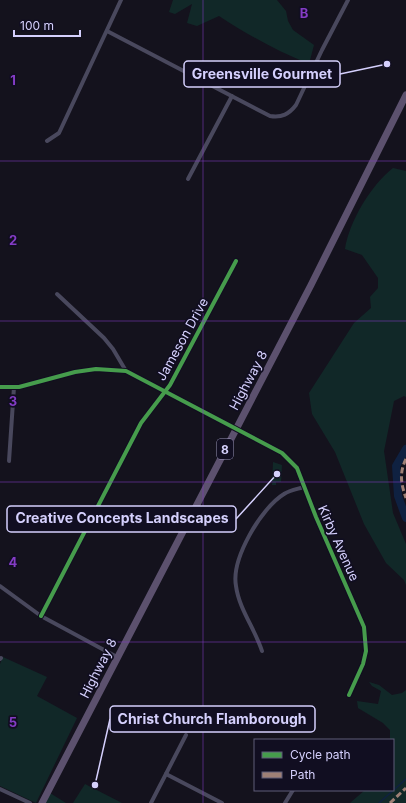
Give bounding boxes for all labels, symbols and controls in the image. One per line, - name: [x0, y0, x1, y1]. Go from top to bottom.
- text: B: [300, 5, 309, 21]
- scale bar: [14, 12, 80, 38]
- text: 100 m: [20, 18, 54, 33]
- callout: Greensville Gourmet: [184, 61, 340, 87]
- text: Greensville Gourmet: [192, 65, 332, 82]
- text: 1: [10, 72, 16, 88]
- text: 2: [9, 232, 17, 248]
- street label: Jameson Drive: [153, 295, 211, 383]
- street label: Highway 8: [226, 347, 270, 413]
- text: 3: [9, 393, 17, 409]
- road number: 8: [217, 439, 233, 459]
- street label: Kirby Avenue: [315, 503, 363, 583]
- callout: Creative Concepts Landscapes: [7, 506, 236, 532]
- text: Creative Concepts Landscapes: [15, 509, 229, 526]
- text: 4: [9, 554, 18, 570]
- street label: Highway 8: [76, 635, 120, 701]
- callout: Christ Church Flamborough: [110, 706, 315, 732]
- text: Christ Church Flamborough: [118, 710, 306, 727]
- text: 5: [9, 714, 17, 730]
- legend: [254, 739, 394, 791]
- text: Cycle path: [290, 747, 351, 762]
- text: Path: [290, 767, 315, 782]

